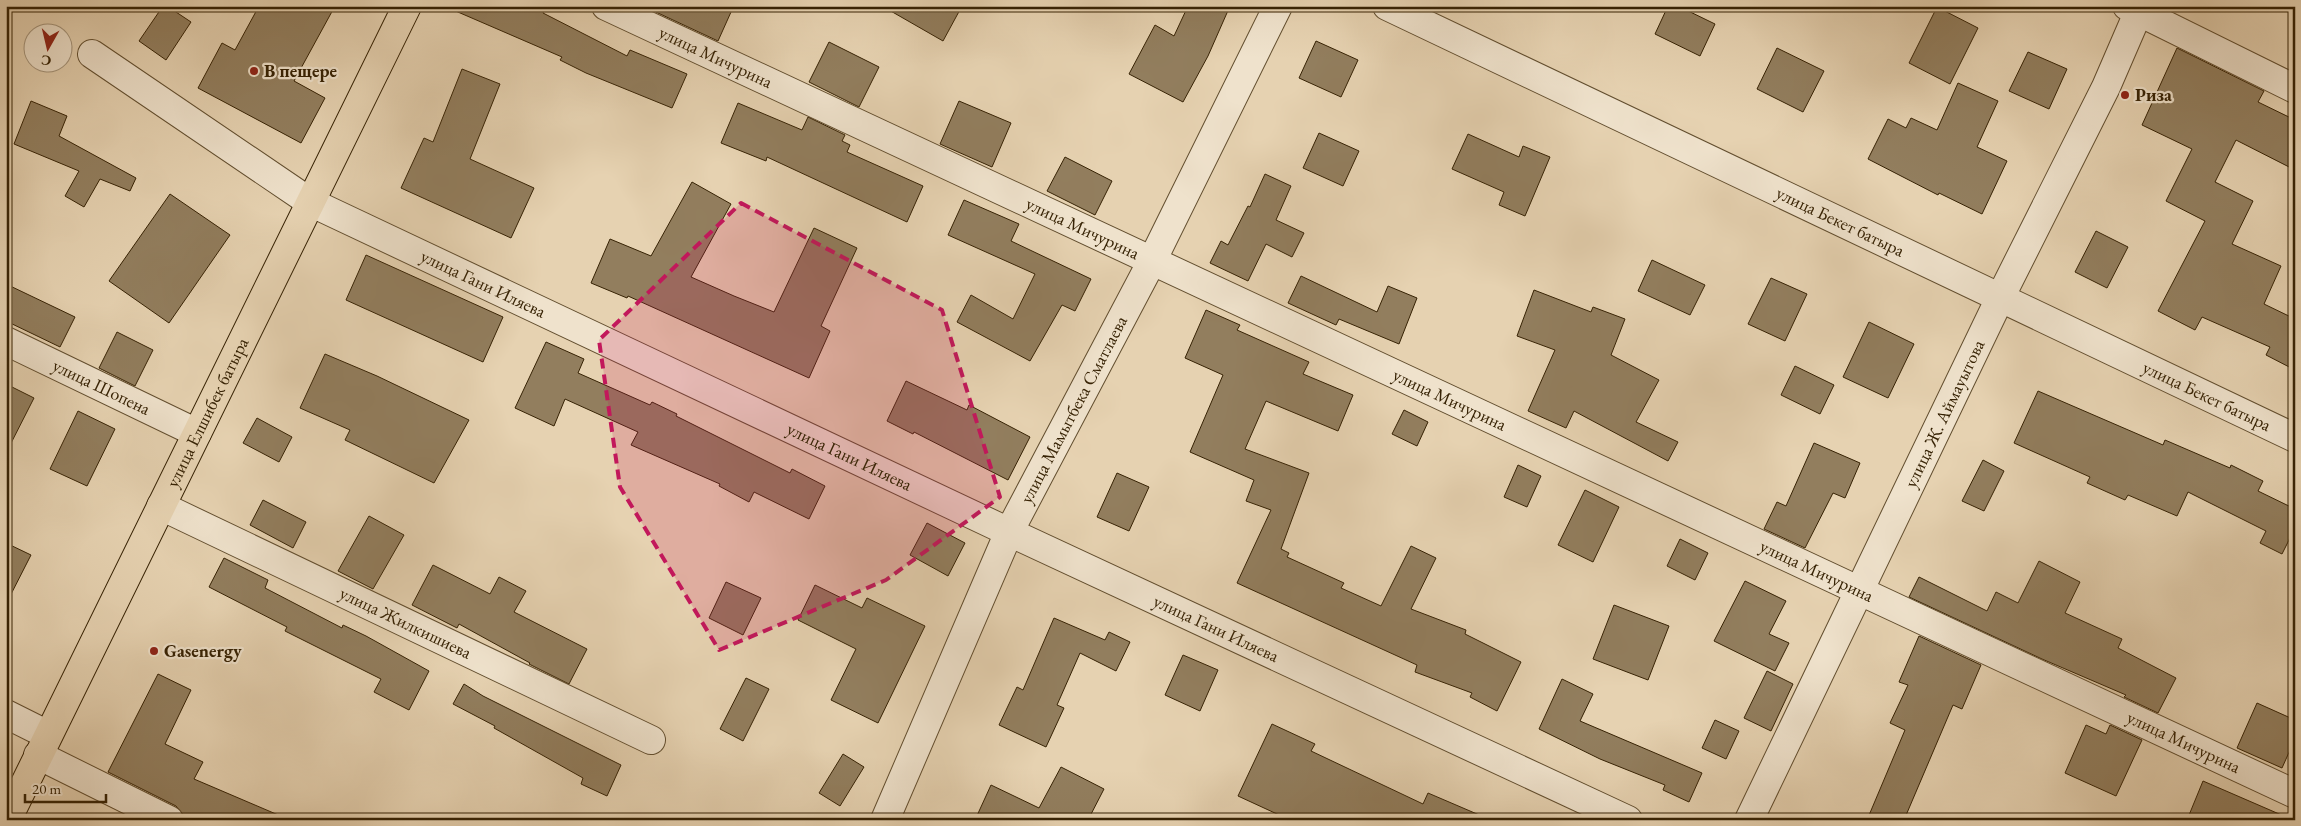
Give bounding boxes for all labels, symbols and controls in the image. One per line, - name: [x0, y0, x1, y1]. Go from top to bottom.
- street label: улица Мичурина: [655, 20, 777, 93]
- north arrow: [22, 22, 72, 72]
- text: С: [40, 51, 52, 70]
- place label: В пещере: [264, 59, 337, 82]
- marker: В пещере: [248, 65, 260, 77]
- place label: Риза: [2135, 83, 2172, 106]
- marker: Риза: [2119, 89, 2131, 101]
- street label: улица Бекет батыра: [1773, 181, 1909, 262]
- street label: улица Мичурина: [1022, 192, 1144, 265]
- street label: улица Гани Иляева: [417, 244, 550, 323]
- street label: улица Мамытбека Сматлаева: [1014, 311, 1132, 507]
- street label: улица Елшибек батыра: [160, 333, 254, 491]
- street label: улица Ж. Аймауытова: [1899, 335, 1990, 491]
- street label: улица Шопена: [49, 353, 155, 420]
- street label: улица Бекет батыра: [2139, 355, 2276, 436]
- street label: улица Мичурина: [1389, 363, 1511, 436]
- street label: улица Гани Иляева: [783, 417, 917, 496]
- street label: улица Мичурина: [1756, 534, 1878, 607]
- street label: улица Жилкишиева: [336, 581, 476, 664]
- street label: улица Гани Иляева: [1150, 589, 1284, 667]
- place label: Gasenergy: [164, 639, 242, 662]
- marker: Gasenergy: [148, 645, 160, 657]
- street label: улица Мичурина: [2123, 705, 2245, 778]
- scale bar: [25, 771, 106, 803]
- text: 20 m: [32, 779, 61, 798]

